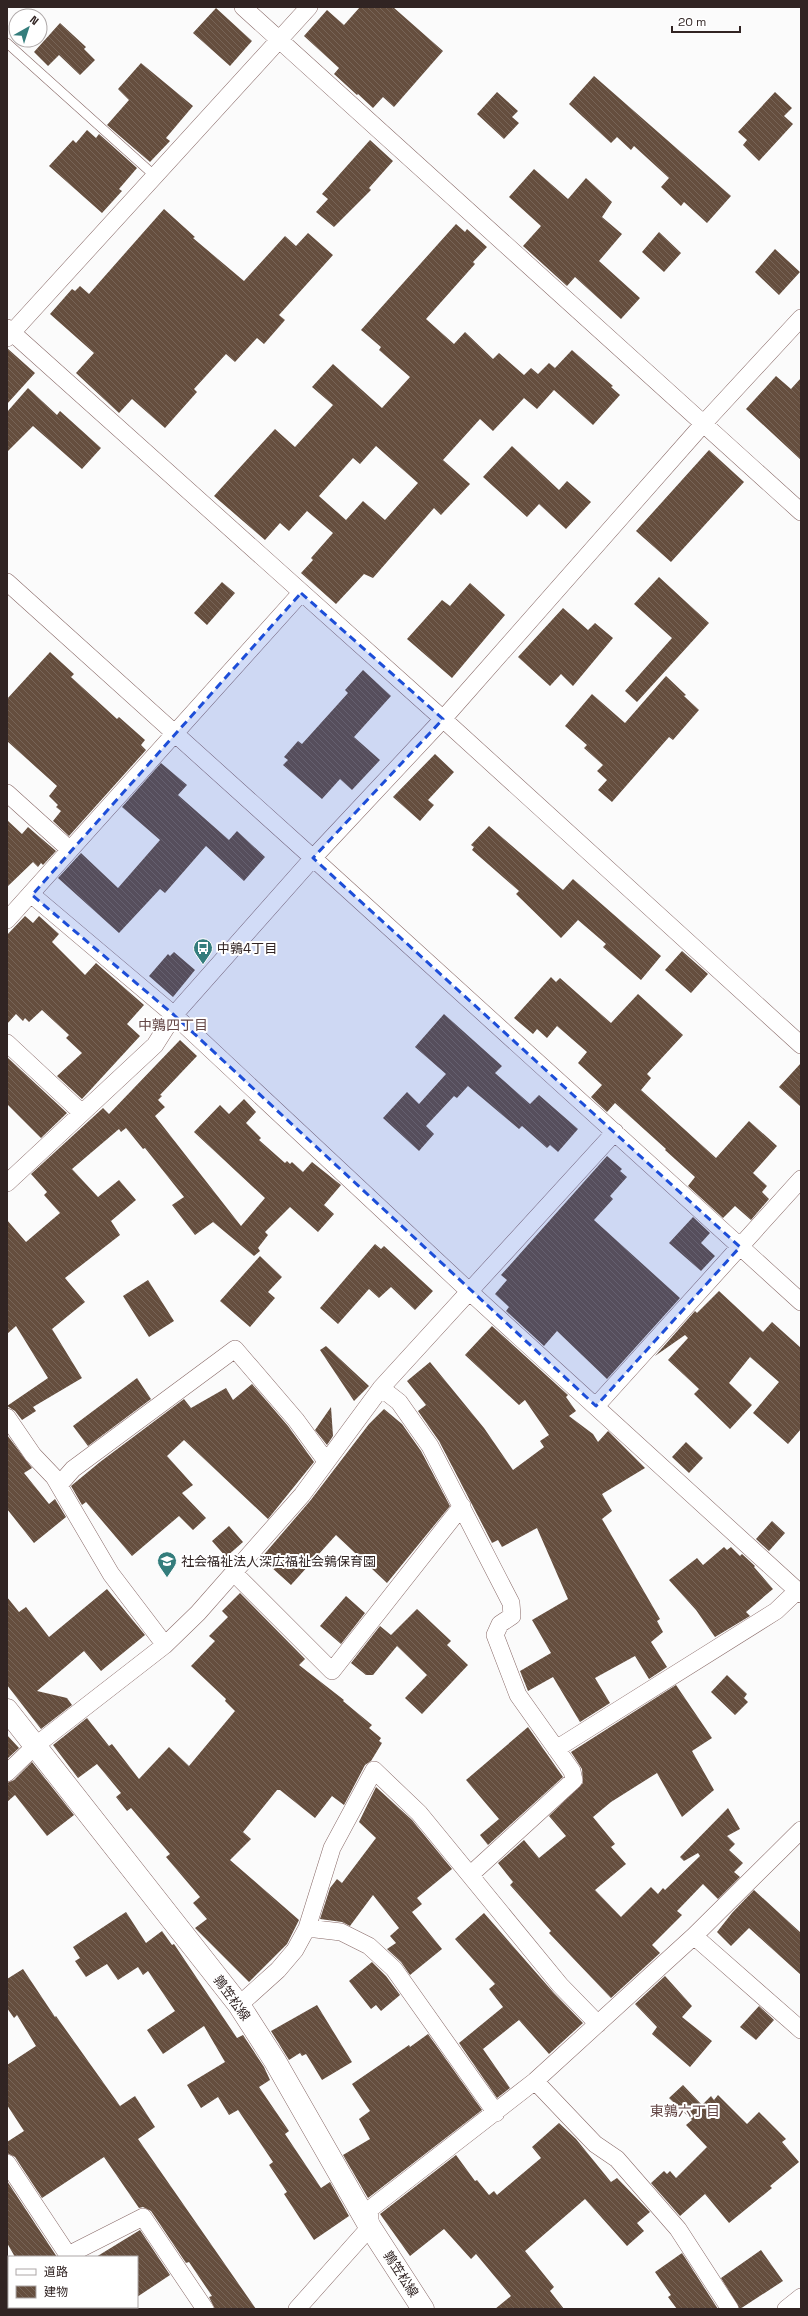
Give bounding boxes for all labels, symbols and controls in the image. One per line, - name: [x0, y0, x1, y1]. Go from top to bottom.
- north arrow: [8, 8, 48, 48]
- scale bar: [672, 8, 740, 34]
- text: N: [27, 12, 42, 28]
- text: 20 m: [678, 14, 706, 30]
- bus stop icon: 中鶉4丁目: [192, 937, 214, 965]
- place label: 中鶉4丁目: [217, 940, 277, 957]
- district label: 中鶉四丁目: [138, 1016, 208, 1034]
- school or university icon: 社会福祉法人深広福祉会鶉保育園: [156, 1550, 178, 1578]
- place label: 社会福祉法人深広福祉会鶉保育園: [181, 1553, 376, 1570]
- street label: 鶉笠松線: [210, 1972, 254, 2024]
- district label: 東鶉六丁目: [650, 2102, 720, 2120]
- street label: 鶉笠松線: [380, 2248, 422, 2300]
- legend: [8, 2256, 138, 2308]
- text: 道路: [44, 2264, 68, 2280]
- text: 建物: [44, 2284, 68, 2300]

